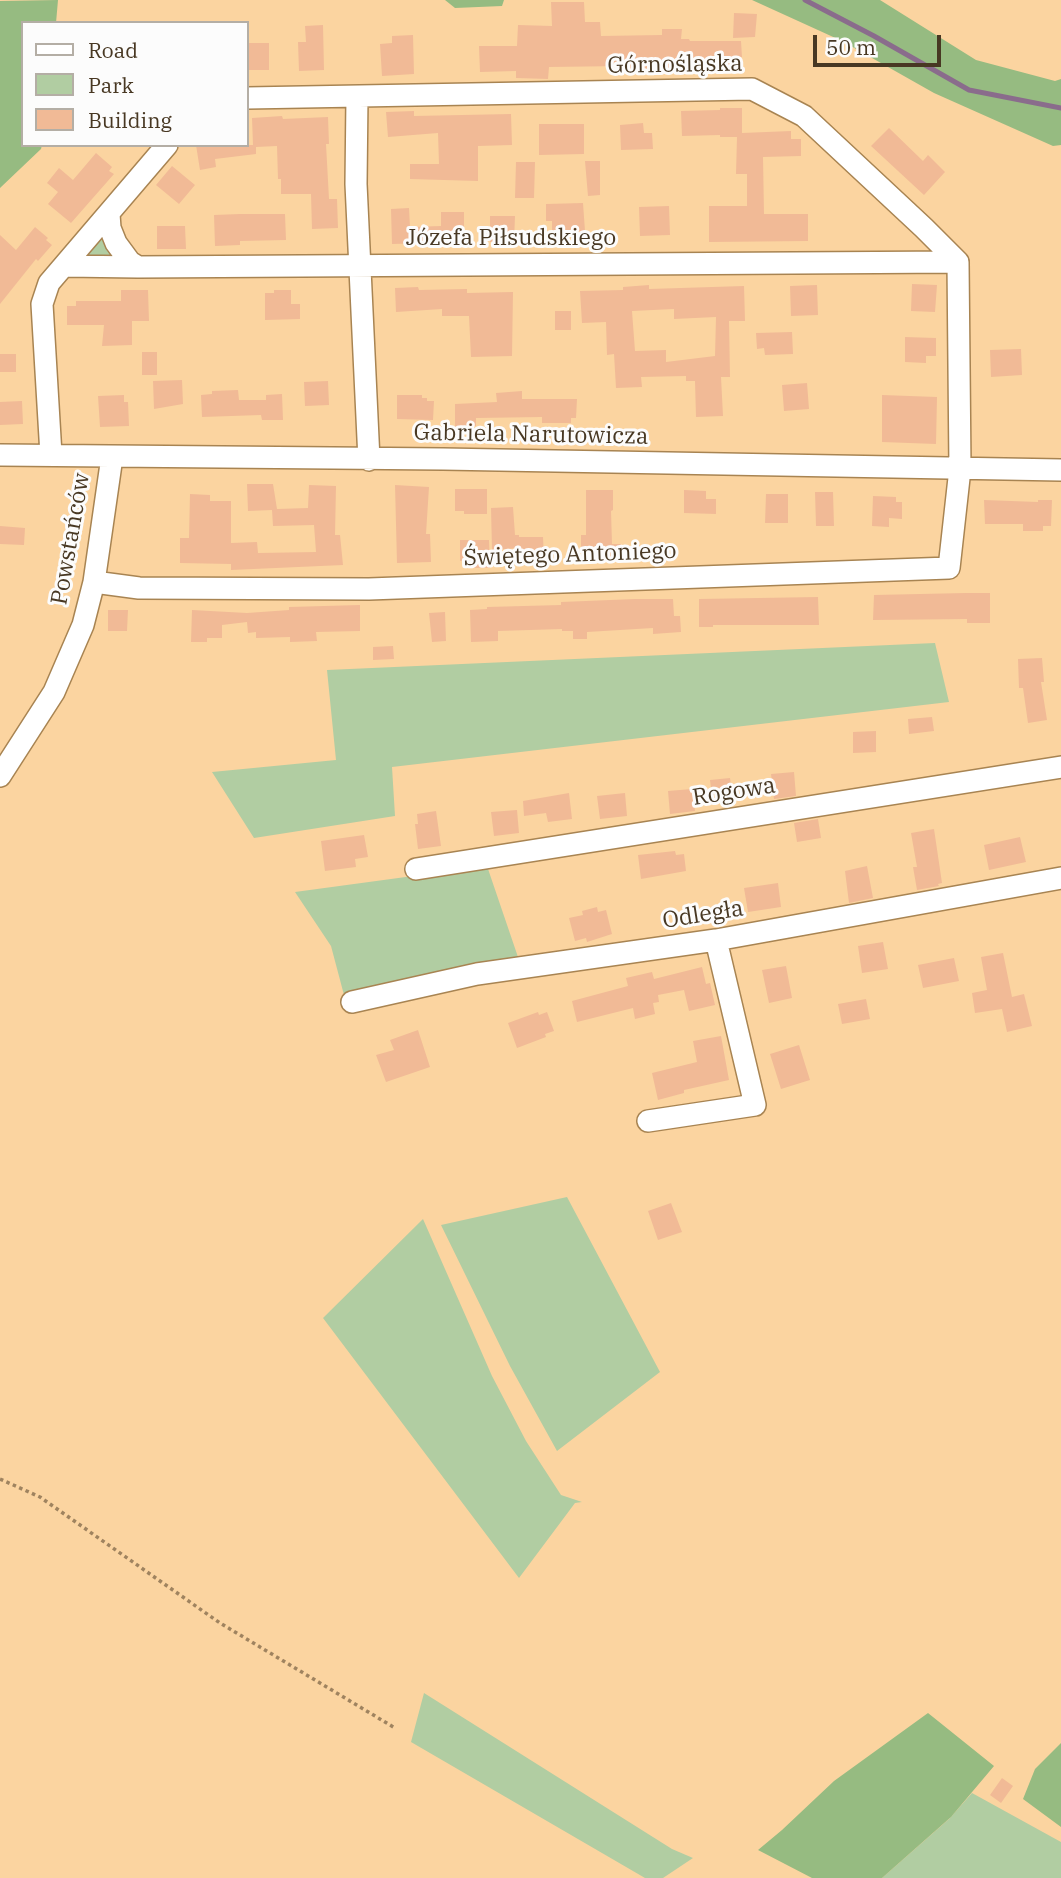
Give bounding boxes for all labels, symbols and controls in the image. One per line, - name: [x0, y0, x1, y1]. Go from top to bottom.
- legend: [21, 21, 248, 147]
- scale bar: [816, 21, 944, 65]
- text: 50 m: [826, 33, 876, 61]
- text: Road: [88, 36, 138, 64]
- street label: Górnośląska: [607, 50, 743, 80]
- text: Park: [88, 71, 134, 99]
- text: Building: [88, 106, 172, 134]
- street label: Józefa Piłsudskiego: [406, 224, 616, 252]
- street label: Gabriela Narutowicza: [413, 419, 649, 451]
- street label: Powstańców: [46, 471, 96, 607]
- street label: Świętego Antoniego: [463, 537, 677, 573]
- street label: Rogowa: [691, 772, 777, 812]
- street label: Odległa: [660, 895, 746, 935]

